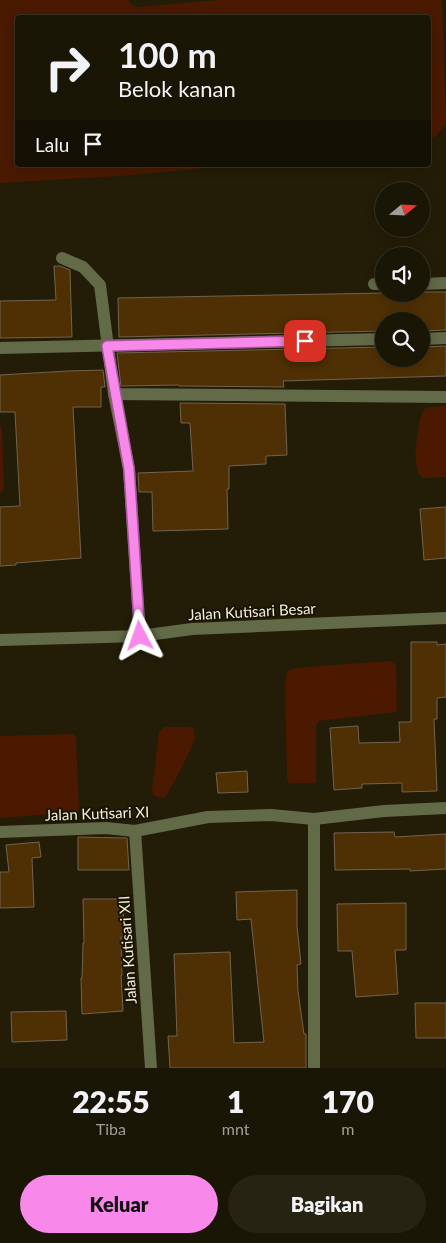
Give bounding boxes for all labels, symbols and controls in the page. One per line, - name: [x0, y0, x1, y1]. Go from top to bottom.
- text: 100 m: [118, 33, 217, 75]
- icon: right: [35, 35, 100, 100]
- text: Belok kanan: [118, 75, 236, 102]
- icon: arrive: [79, 130, 107, 158]
- text: Lalu: [35, 133, 69, 156]
- north arrow: [375, 182, 430, 238]
- map controls: [375, 182, 430, 367]
- button: sound: [375, 247, 430, 302]
- button: search: [375, 312, 430, 367]
- pin: [284, 320, 326, 362]
- icon: arrive: [291, 327, 319, 355]
- street label: Jalan Kutisari Besar: [188, 599, 317, 623]
- position arrow: [113, 609, 165, 661]
- street label: Jalan Kutisari XI: [44, 802, 150, 824]
- street label: Jalan Kutisari XII: [114, 895, 140, 1005]
- text: 22:55: [72, 1083, 150, 1119]
- text: 1: [227, 1083, 244, 1119]
- text: 170: [322, 1083, 374, 1119]
- text: Tiba: [96, 1119, 126, 1138]
- text: mnt: [222, 1119, 250, 1138]
- text: m: [341, 1119, 354, 1138]
- button: Keluar: [20, 1175, 218, 1233]
- button: Bagikan: [228, 1175, 426, 1233]

